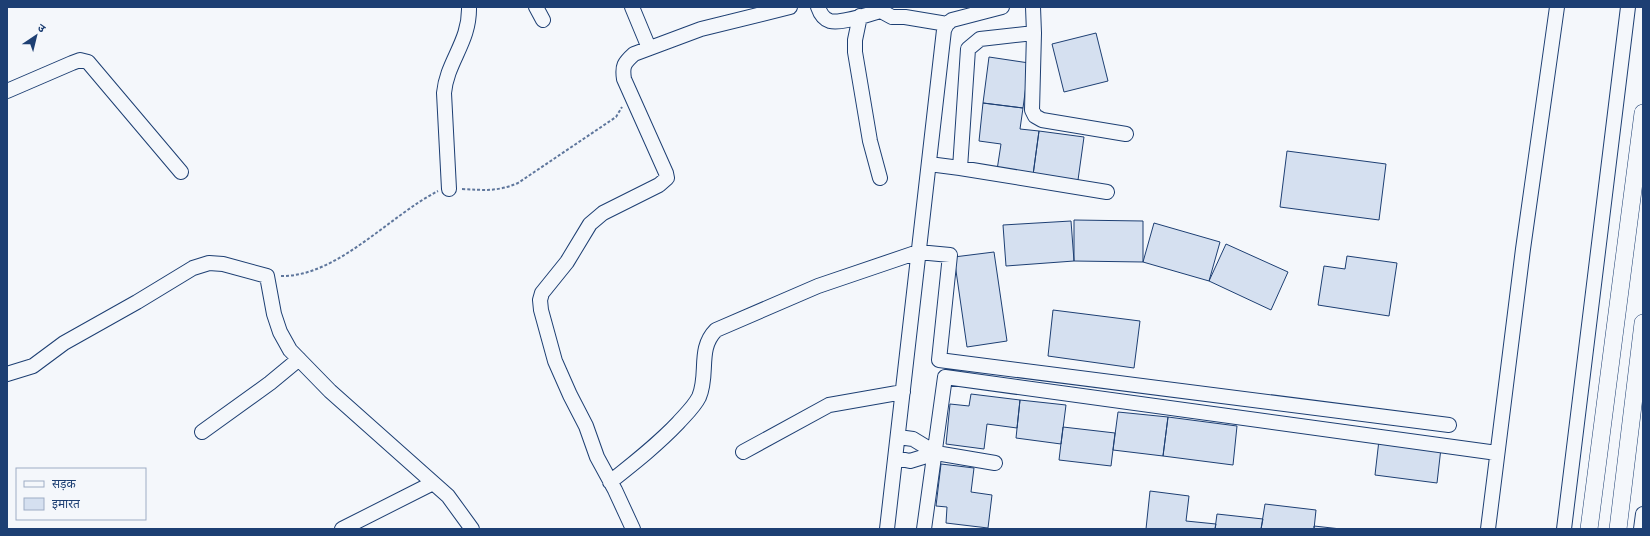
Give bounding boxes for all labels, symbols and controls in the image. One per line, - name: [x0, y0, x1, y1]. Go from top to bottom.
- north arrow: [16, 16, 56, 56]
- text: उ: [35, 21, 48, 36]
- legend: [16, 468, 146, 520]
- text: सड़क: [52, 477, 77, 491]
- text: इमारत: [52, 497, 81, 511]

